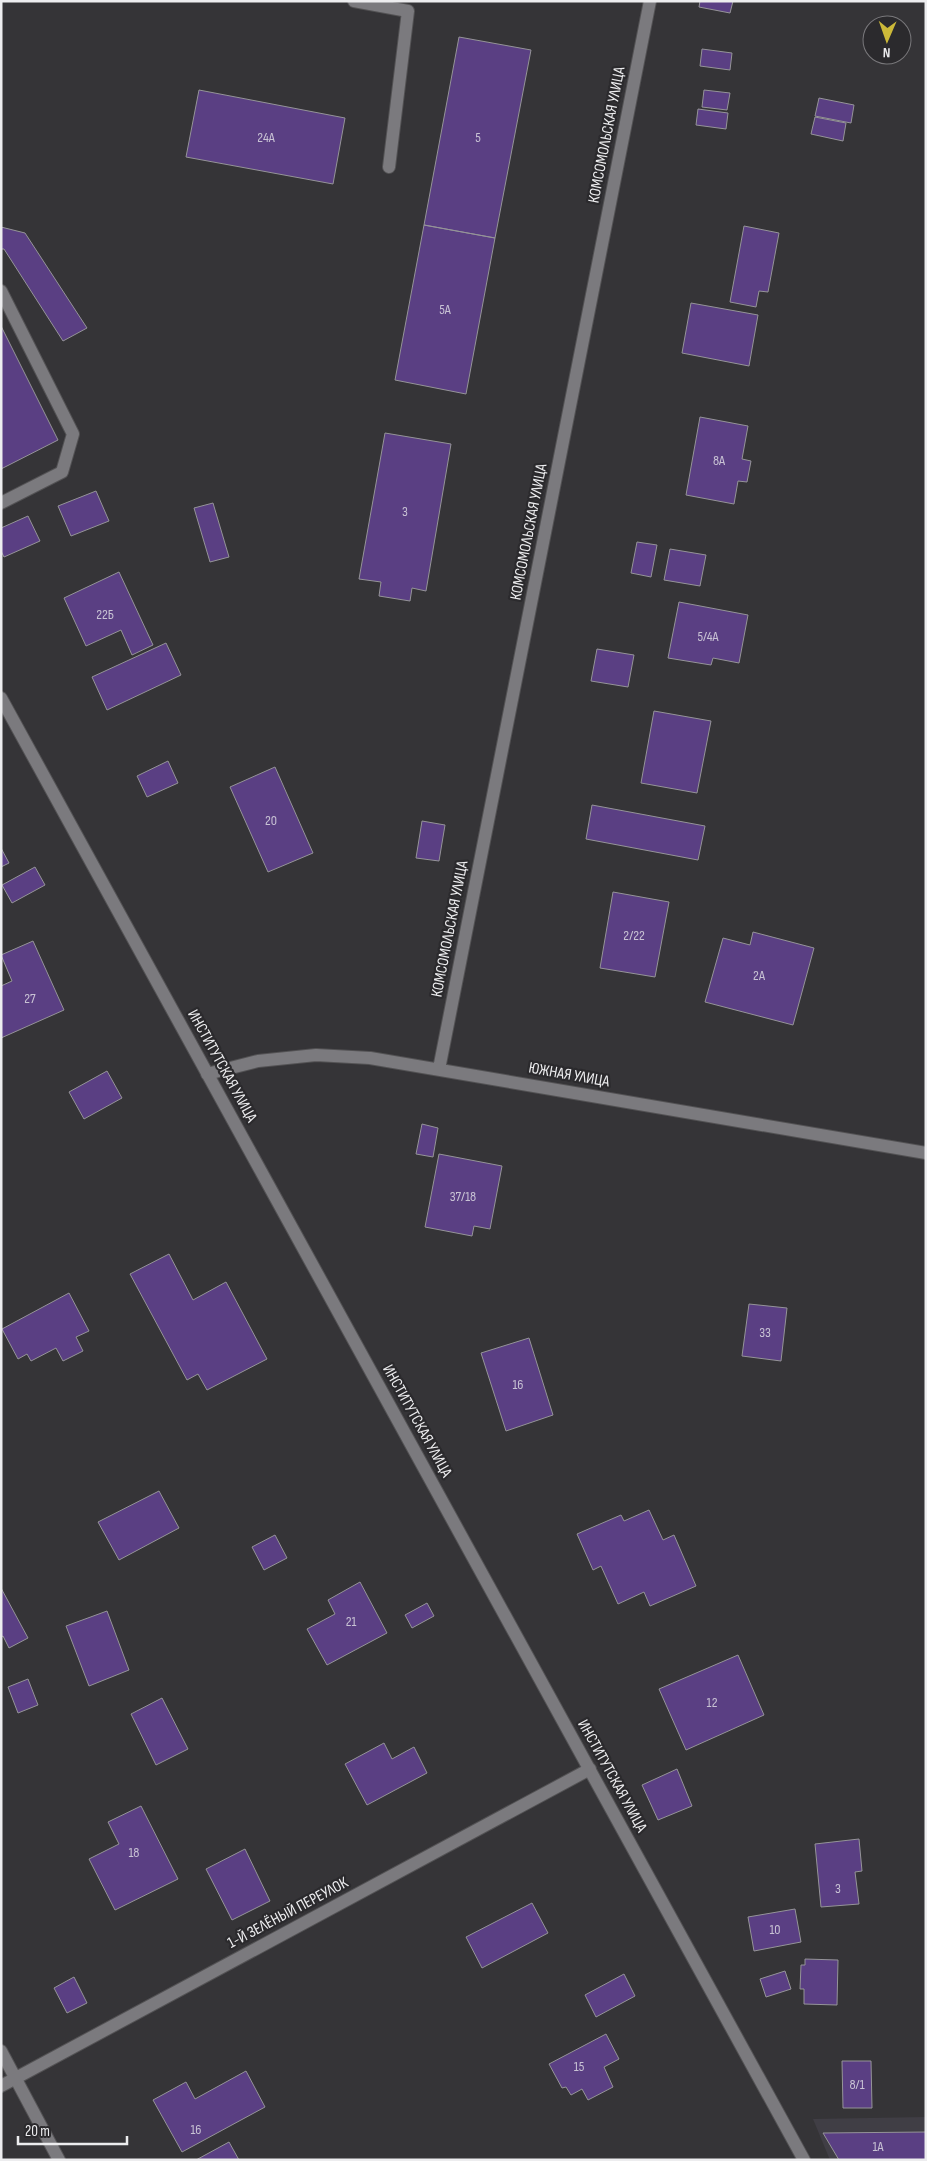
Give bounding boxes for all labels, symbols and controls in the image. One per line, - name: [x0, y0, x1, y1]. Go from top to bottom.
- north arrow: [862, 15, 912, 65]
- text: N: [883, 44, 891, 61]
- street label: КОМСОМОЛЬСКАЯ УЛИЦА: [584, 65, 630, 205]
- house number: 24А: [257, 129, 276, 146]
- house number: 5: [475, 129, 481, 146]
- house number: 5А: [439, 301, 452, 318]
- house number: 8А: [713, 452, 726, 469]
- street label: КОМСОМОЛЬСКАЯ УЛИЦА: [506, 462, 552, 602]
- house number: 3: [402, 503, 408, 520]
- house number: 22Б: [96, 606, 114, 623]
- house number: 5/4А: [697, 628, 720, 645]
- house number: 20: [265, 812, 277, 829]
- street label: КОМСОМОЛЬСКАЯ УЛИЦА: [427, 859, 473, 999]
- house number: 2/22: [623, 927, 645, 944]
- house number: 2А: [753, 967, 766, 984]
- house number: 27: [24, 990, 36, 1007]
- street label: ИНСТИТУТСКАЯ УЛИЦА: [183, 1006, 261, 1126]
- street label: ЮЖНАЯ УЛИЦА: [527, 1059, 611, 1091]
- house number: 37/18: [450, 1188, 476, 1205]
- house number: 33: [759, 1324, 771, 1341]
- street label: ИНСТИТУТСКАЯ УЛИЦА: [378, 1361, 456, 1481]
- house number: 16: [512, 1376, 524, 1393]
- house number: 21: [346, 1613, 356, 1630]
- house number: 12: [707, 1694, 718, 1711]
- street label: ИНСТИТУТСКАЯ УЛИЦА: [573, 1716, 651, 1836]
- house number: 18: [128, 1844, 140, 1861]
- street label: 1-Й ЗЕЛЁНЫЙ ПЕРЕУЛОК: [225, 1873, 352, 1953]
- house number: 3: [835, 1880, 841, 1897]
- house number: 10: [769, 1921, 781, 1938]
- house number: 15: [574, 2058, 585, 2075]
- house number: 8/1: [849, 2076, 865, 2093]
- scale bar: [18, 2114, 126, 2146]
- house number: 16: [190, 2121, 202, 2138]
- text: 20 m: [25, 2122, 50, 2141]
- house number: 1А: [872, 2138, 885, 2155]

